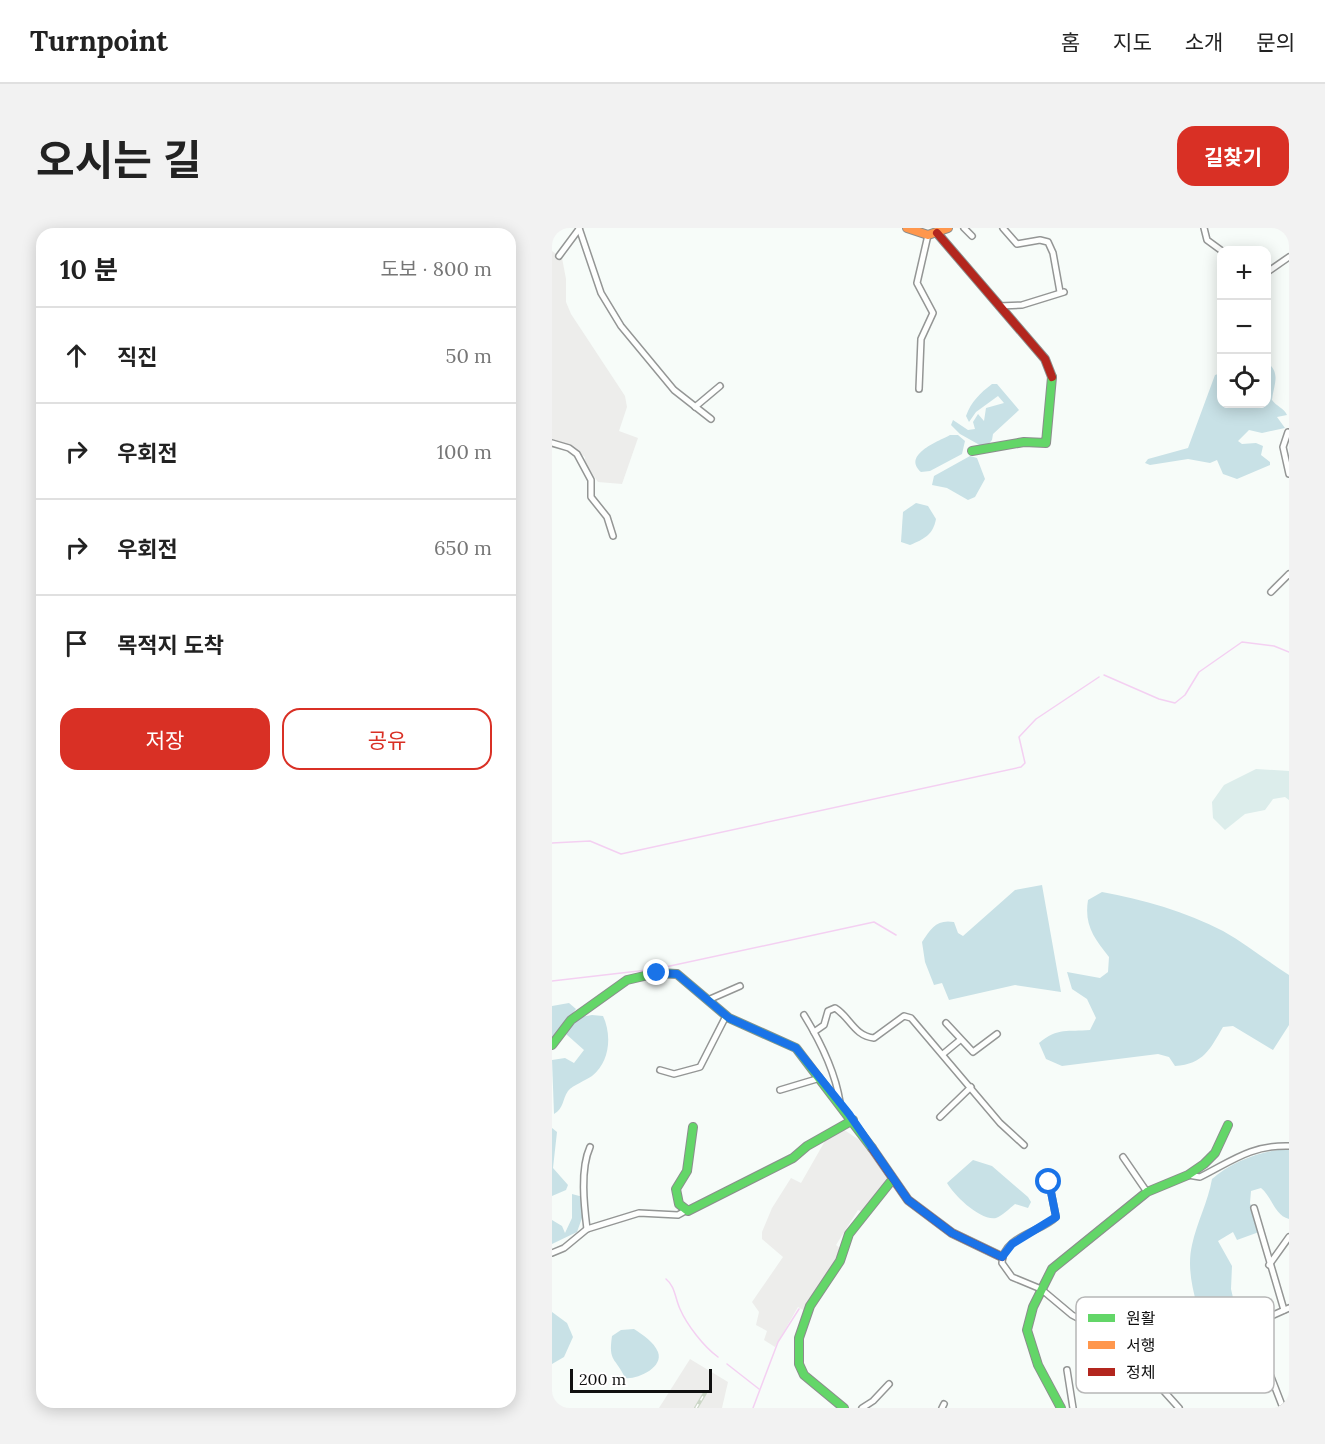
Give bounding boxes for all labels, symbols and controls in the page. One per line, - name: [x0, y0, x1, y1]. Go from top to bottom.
- text: Turnpoint: [30, 23, 168, 59]
- text: 홈: [1061, 29, 1080, 56]
- text: 지도: [1113, 29, 1152, 56]
- text: 소개: [1185, 29, 1223, 56]
- text: 문의: [1256, 29, 1295, 56]
- button: 길찾기: [1177, 126, 1289, 186]
- text: 오시는 길: [36, 133, 202, 187]
- map controls: [1217, 246, 1271, 408]
- button: +: [1217, 246, 1271, 300]
- text: 10 분: [60, 253, 118, 286]
- text: 도보 · 800 m: [380, 256, 492, 281]
- button: −: [1217, 300, 1271, 354]
- icon: ahead: [60, 339, 93, 372]
- text: 직진: [117, 343, 157, 371]
- text: 50 m: [446, 343, 492, 368]
- button: locate: [1217, 354, 1271, 408]
- icon: right: [60, 435, 93, 468]
- text: 우회전: [117, 439, 178, 467]
- text: 100 m: [437, 439, 492, 464]
- icon: right: [60, 531, 93, 564]
- text: 우회전: [117, 535, 178, 563]
- text: 650 m: [434, 535, 492, 560]
- icon: arrive: [60, 627, 93, 660]
- text: 목적지 도착: [117, 631, 224, 659]
- button: 저장: [60, 708, 270, 770]
- button: 공유: [282, 708, 492, 770]
- route end: [643, 959, 669, 985]
- route start: [1035, 1168, 1061, 1194]
- legend: [1076, 1297, 1274, 1393]
- text: 원활: [1126, 1308, 1156, 1328]
- text: 서행: [1126, 1335, 1155, 1355]
- text: 정체: [1126, 1362, 1155, 1382]
- scale bar: [570, 1366, 712, 1394]
- text: 200 m: [579, 1369, 626, 1389]

